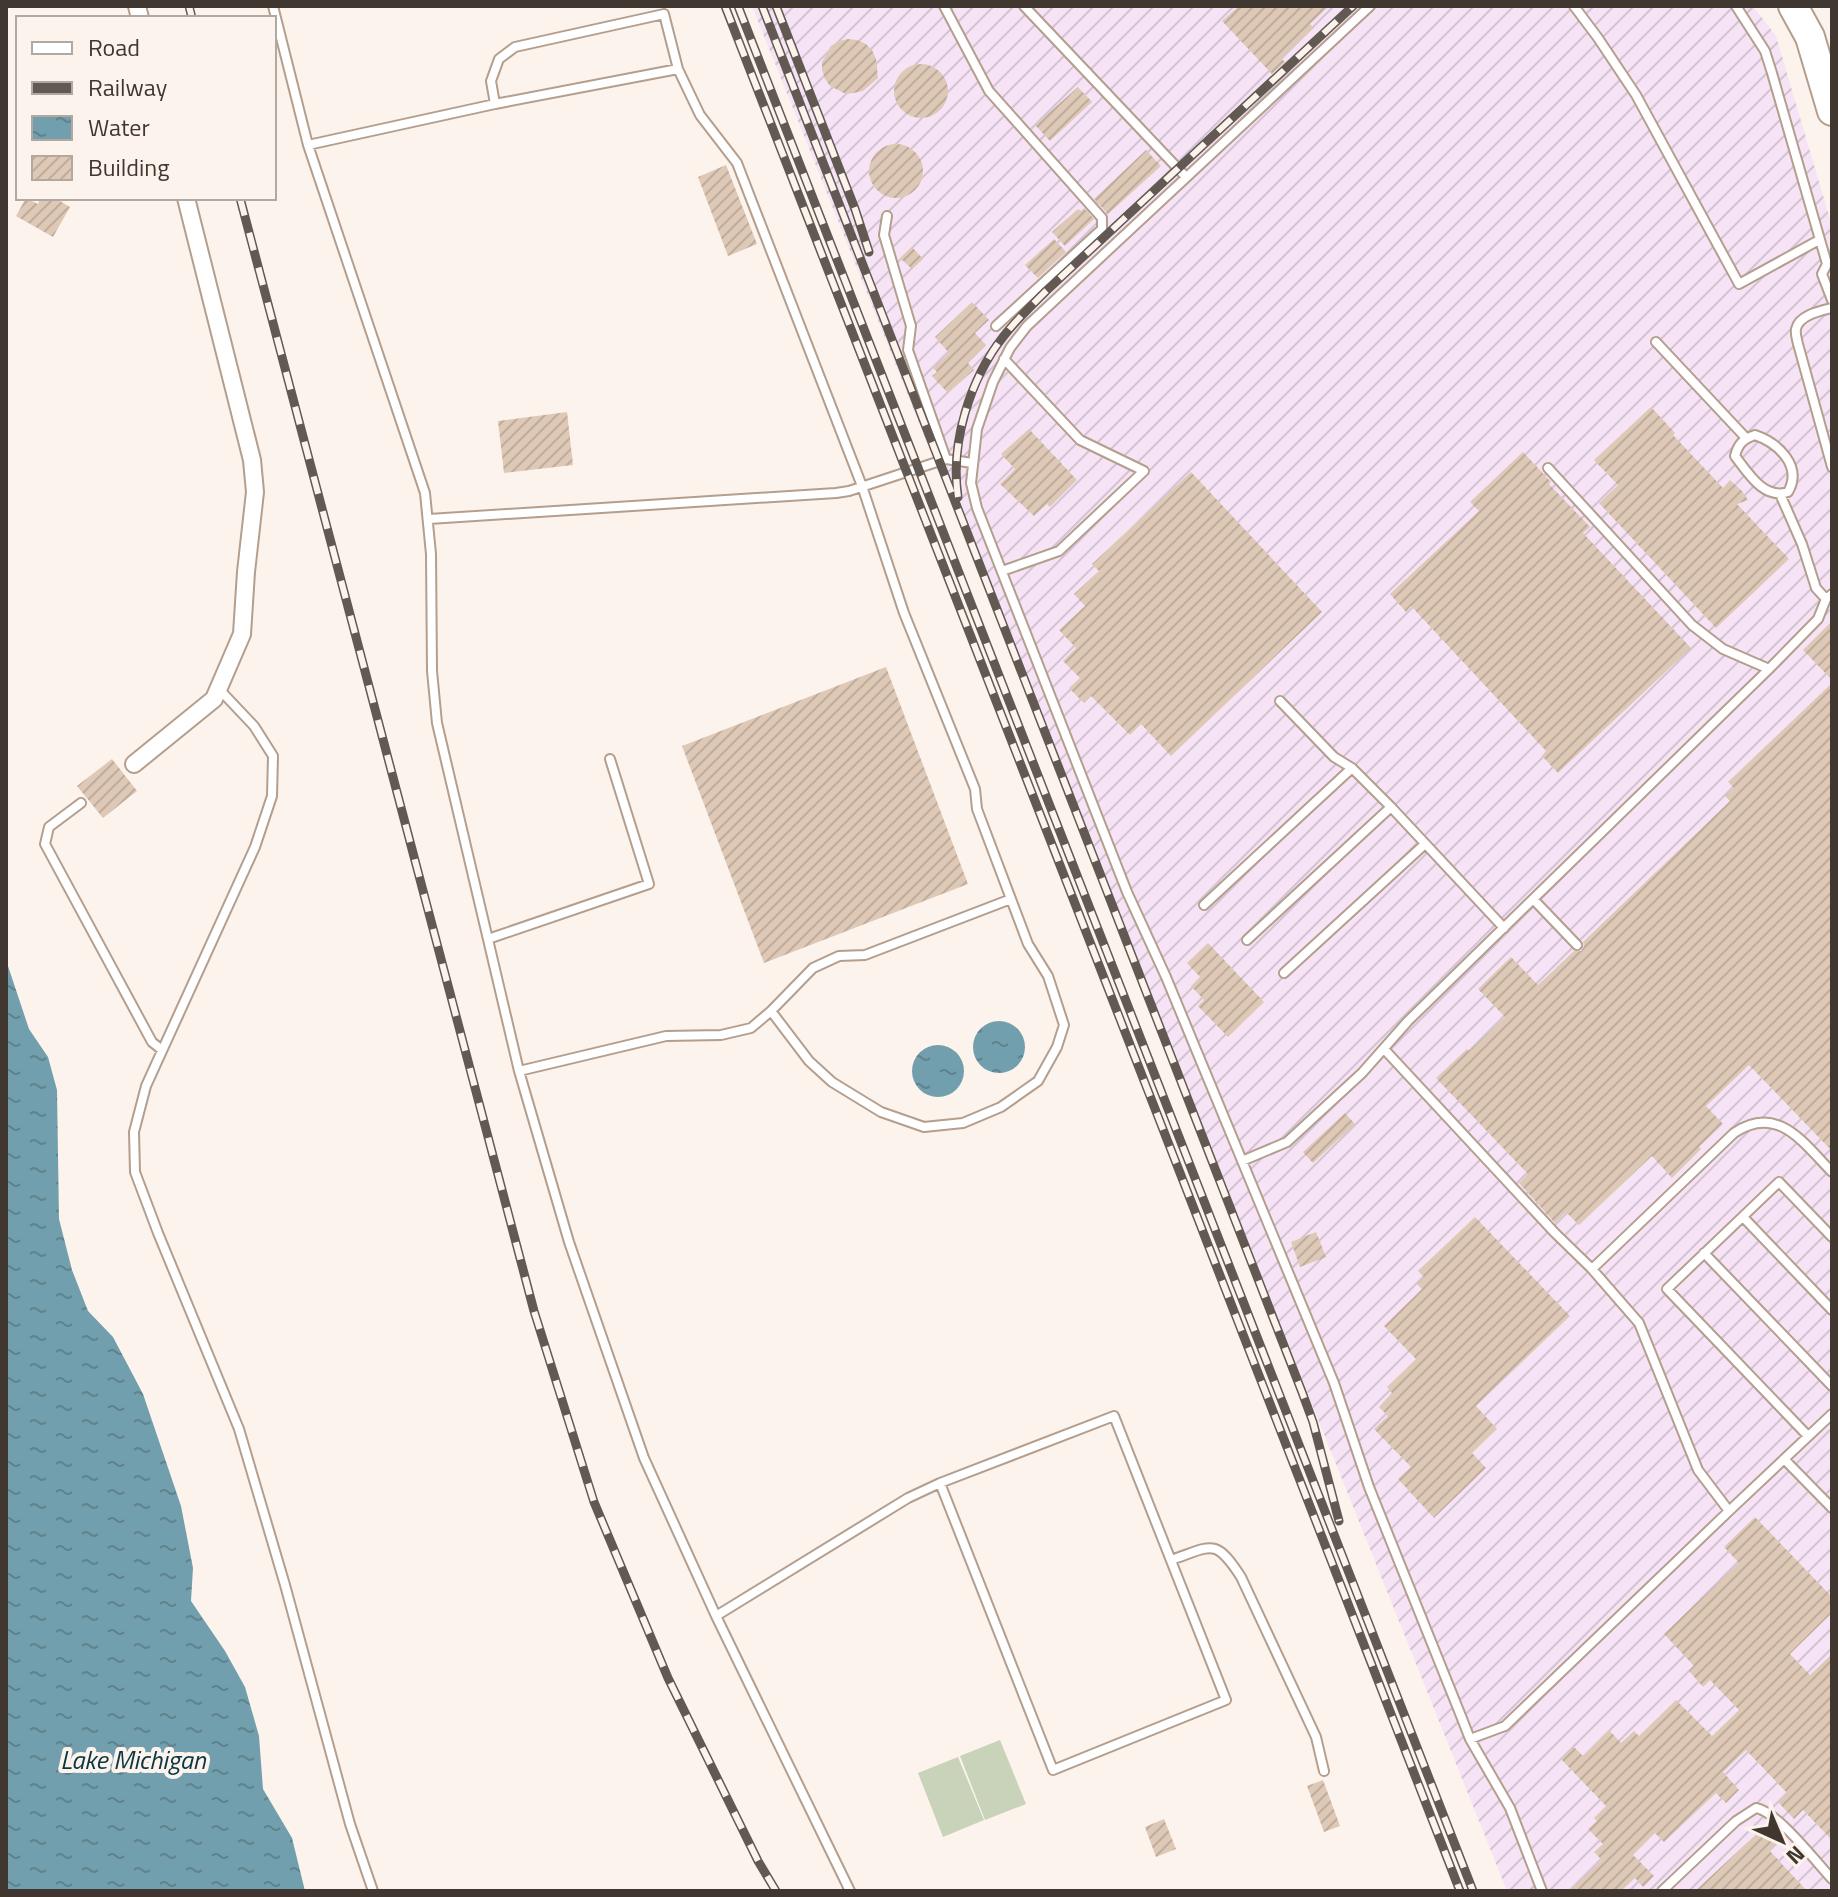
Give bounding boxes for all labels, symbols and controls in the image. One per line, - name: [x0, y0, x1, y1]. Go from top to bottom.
- legend: [16, 16, 276, 200]
- text: Road: [88, 29, 140, 65]
- text: Railway: [88, 69, 168, 105]
- text: Water: [88, 109, 150, 145]
- text: Building: [88, 149, 170, 185]
- water label: Lake Michigan: [60, 1740, 207, 1779]
- north arrow: [1742, 1801, 1822, 1881]
- text: N: [1779, 1838, 1813, 1873]

